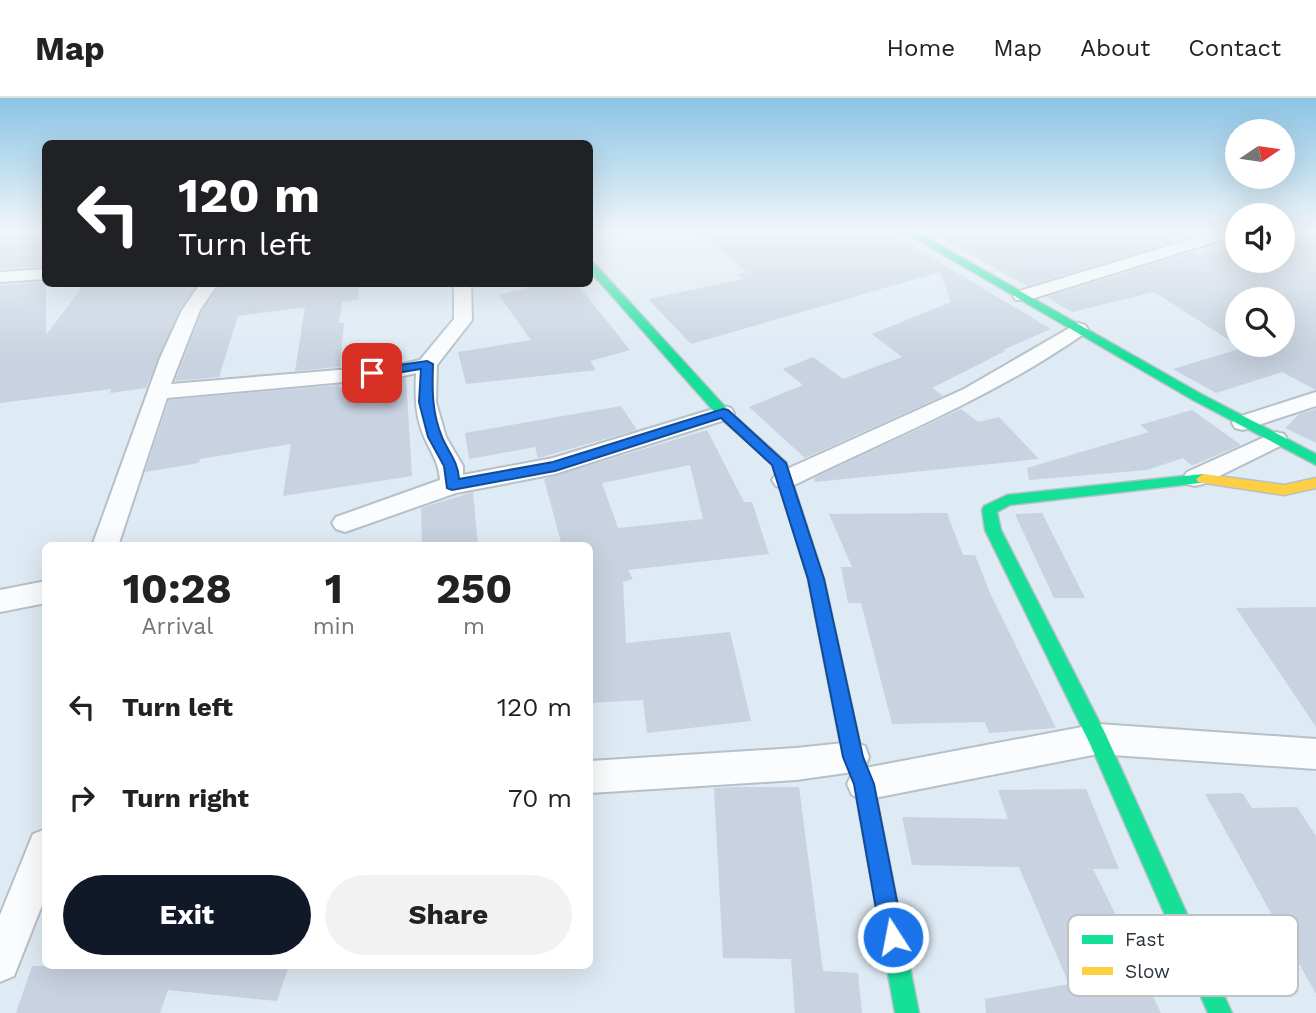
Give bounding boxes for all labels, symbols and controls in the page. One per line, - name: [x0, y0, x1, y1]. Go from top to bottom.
- text: Map: [35, 29, 105, 68]
- text: Home: [887, 34, 955, 62]
- text: Map: [993, 34, 1042, 62]
- text: About: [1080, 34, 1150, 62]
- text: Contact: [1188, 34, 1281, 62]
- north arrow: [1225, 119, 1295, 189]
- map controls: [1225, 119, 1295, 357]
- text: 120 m: [178, 166, 320, 224]
- icon: left: [63, 168, 154, 259]
- button: sound: [1225, 203, 1295, 273]
- text: Turn left: [178, 225, 311, 263]
- button: search: [1225, 287, 1295, 357]
- pin: [342, 343, 402, 403]
- icon: arrive: [353, 354, 391, 392]
- text: 10:28: [123, 564, 232, 613]
- text: 1: [325, 564, 343, 613]
- text: 250: [436, 564, 512, 613]
- text: Arrival: [141, 613, 213, 640]
- text: min: [313, 613, 355, 640]
- text: m: [463, 613, 485, 640]
- icon: left: [63, 688, 101, 726]
- text: Turn left: [122, 692, 233, 722]
- text: 120 m: [497, 692, 572, 722]
- icon: right: [63, 779, 101, 817]
- text: Turn right: [122, 783, 249, 813]
- text: 70 m: [508, 783, 572, 813]
- button: Exit: [63, 875, 311, 955]
- button: Share: [325, 875, 572, 955]
- position arrow: [856, 900, 930, 974]
- legend: [1068, 915, 1298, 996]
- text: Fast: [1125, 928, 1164, 951]
- text: Slow: [1125, 960, 1170, 983]

